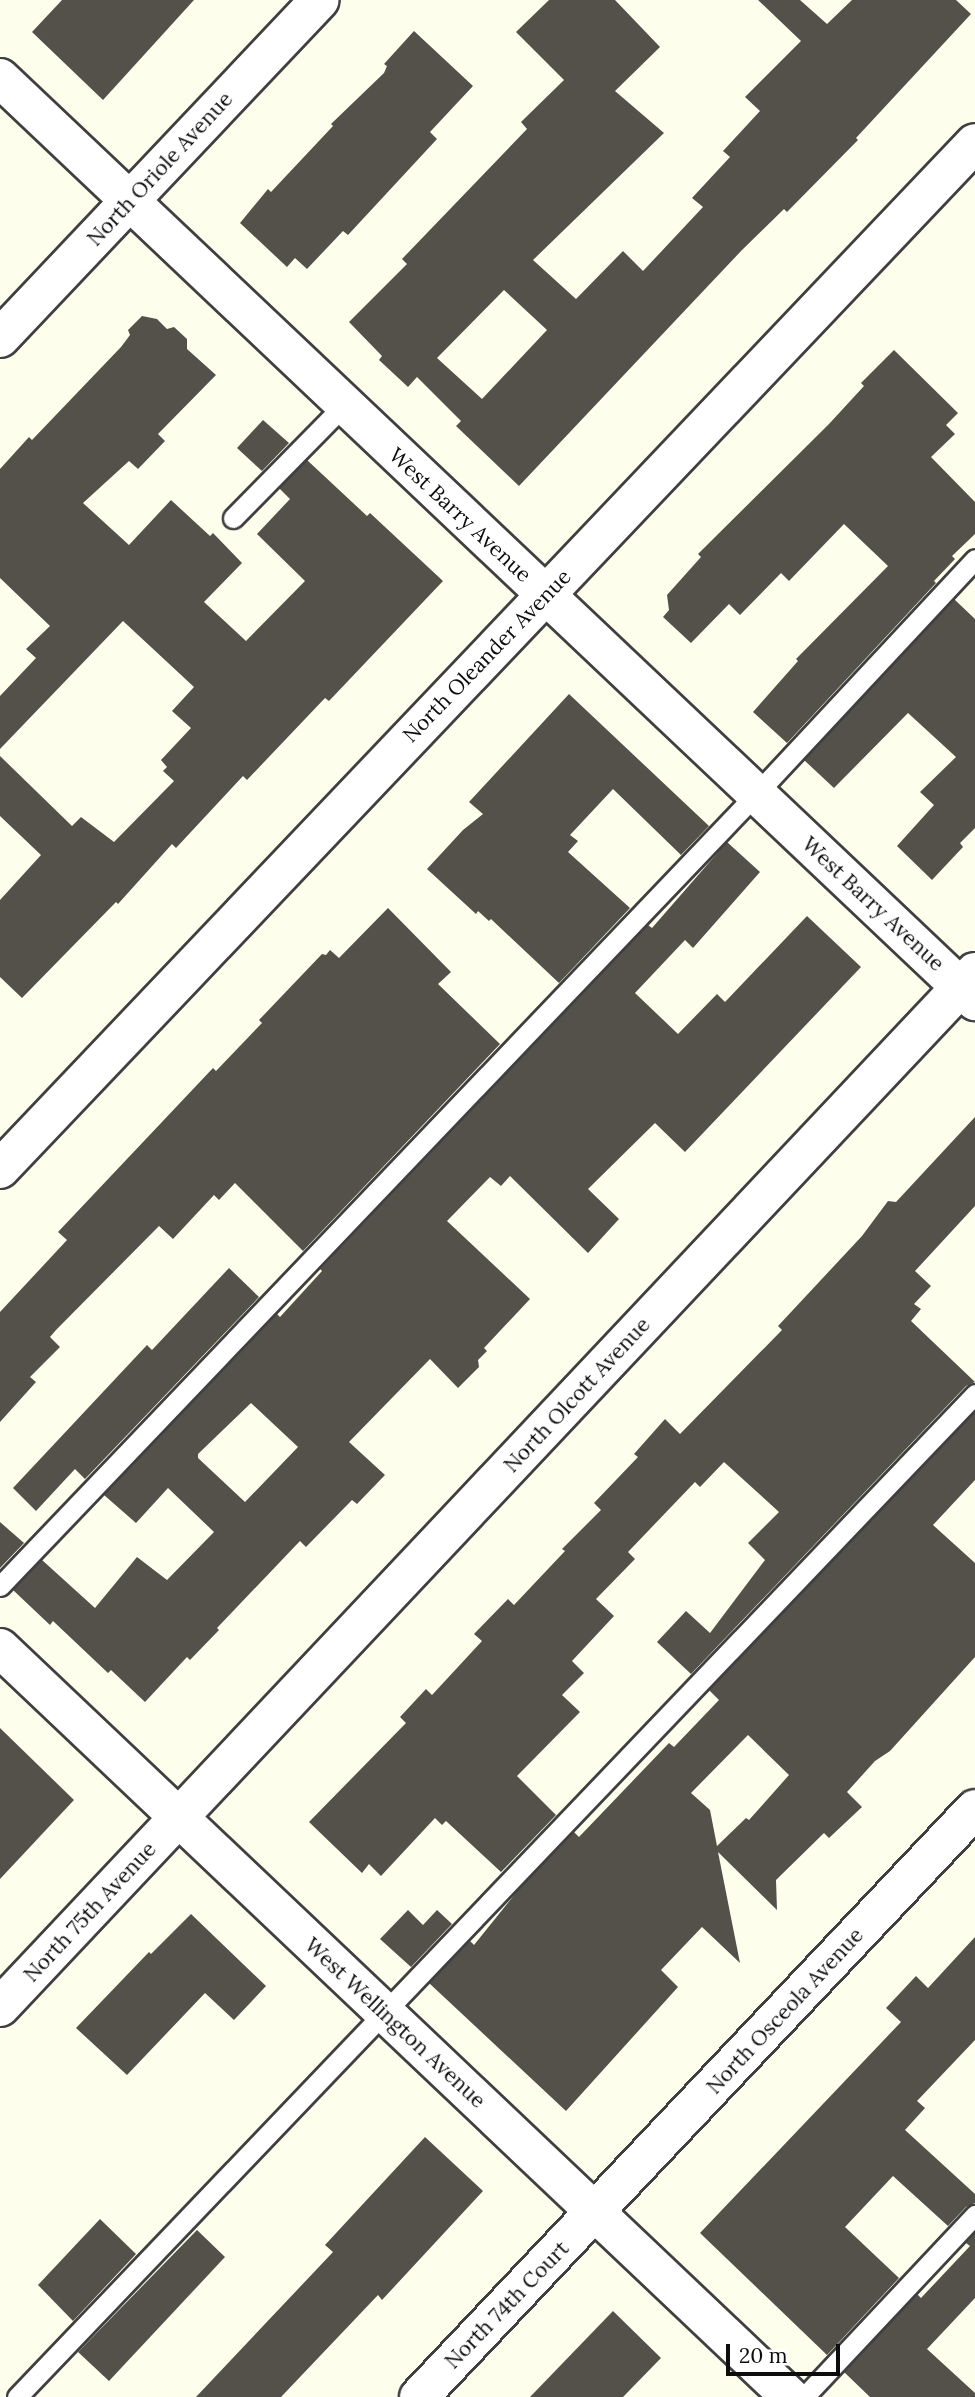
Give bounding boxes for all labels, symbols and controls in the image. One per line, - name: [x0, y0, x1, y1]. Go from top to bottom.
- street label: North Oriole Avenue: [82, 87, 238, 251]
- street label: West Barry Avenue: [384, 443, 536, 587]
- street label: North Oleander Avenue: [398, 564, 576, 748]
- street label: West Barry Avenue: [797, 832, 949, 976]
- street label: North Olcott Avenue: [499, 1312, 655, 1478]
- street label: North 75th Avenue: [19, 1837, 161, 1987]
- street label: North Osceola Avenue: [701, 1923, 869, 2099]
- street label: West Wellington Avenue: [299, 1933, 491, 2113]
- street label: North 74th Court: [440, 2236, 574, 2374]
- scale bar: [730, 2330, 844, 2374]
- text: 20 m: [739, 2342, 788, 2369]

